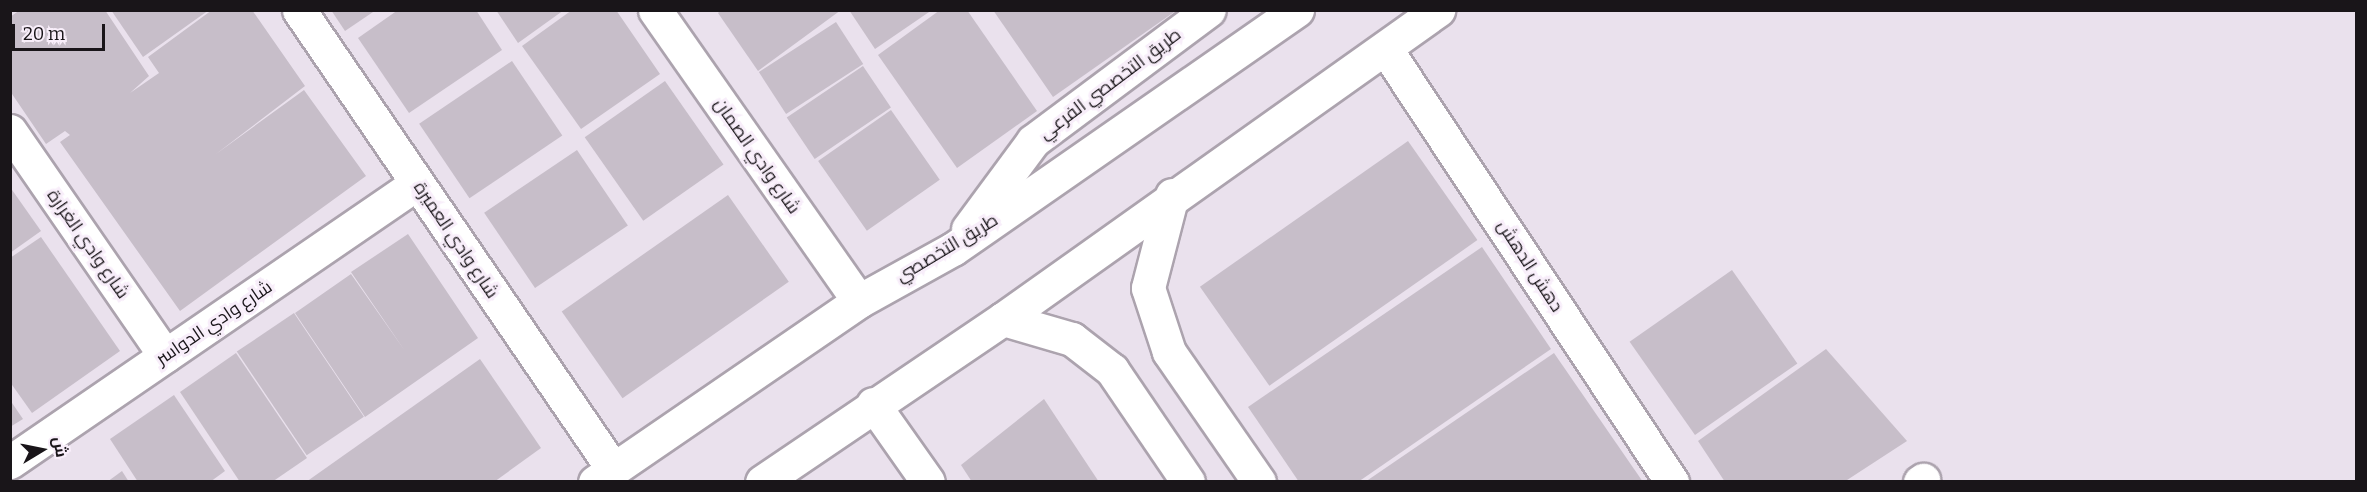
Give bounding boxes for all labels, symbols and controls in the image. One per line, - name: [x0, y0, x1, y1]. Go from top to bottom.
- scale bar: [15, 12, 108, 50]
- text: 20 m: [23, 23, 65, 45]
- street label: طريق التخصصي الفرعي: [1035, 24, 1185, 144]
- street label: شارع وادي الصمان: [709, 94, 805, 218]
- street label: شارع وادي العميرة: [409, 178, 503, 302]
- street label: شارع وادي الغرارة: [42, 185, 134, 303]
- street label: طريق التخصصي: [892, 209, 1002, 287]
- street label: دهش الدهش: [1492, 216, 1568, 316]
- street label: شارع وادي الدواسر: [152, 276, 276, 370]
- north arrow: [12, 420, 72, 480]
- text: ش: [49, 435, 71, 459]

